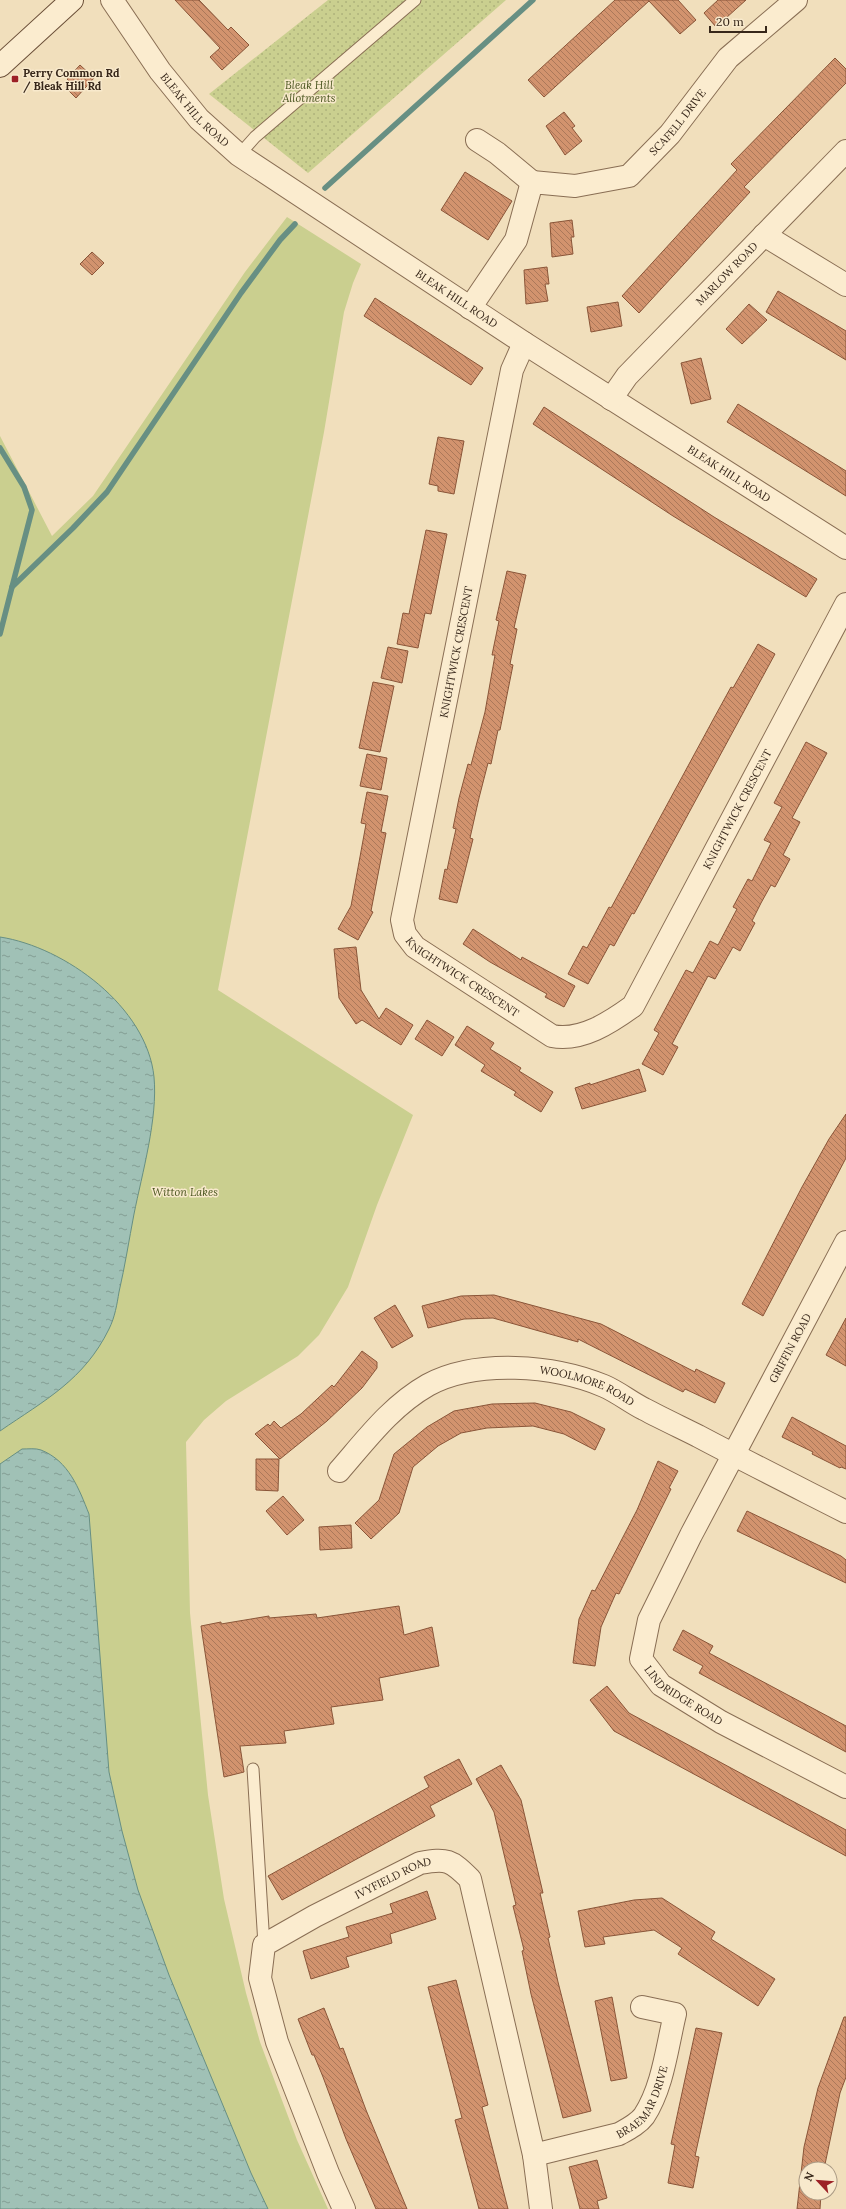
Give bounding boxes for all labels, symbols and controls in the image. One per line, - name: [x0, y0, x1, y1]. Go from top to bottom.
- scale bar: [710, 8, 766, 34]
- text: 20 m: [716, 14, 744, 29]
- place label: Perry Common Rd / Bleak Hill Rd: [23, 66, 120, 94]
- street label: BLEAK HILL ROAD: [157, 70, 232, 150]
- marker: Perry Common Rd / Bleak Hill Rd: [10, 74, 20, 84]
- park label: Bleak Hill Allotments: [281, 78, 336, 105]
- street label: SCAFELL DRIVE: [646, 86, 709, 158]
- street label: MARLOW ROAD: [693, 239, 761, 308]
- street label: BLEAK HILL ROAD: [413, 266, 500, 331]
- street label: BLEAK HILL ROAD: [685, 442, 773, 505]
- street label: KNIGHTWICK CRESCENT: [436, 585, 476, 719]
- street label: KNIGHTWICK CRESCENT: [700, 747, 775, 872]
- street label: KNIGHTWICK CRESCENT: [403, 934, 522, 1020]
- park label: Witton Lakes: [152, 1185, 218, 1199]
- street label: GRIFFIN ROAD: [766, 1311, 814, 1385]
- street label: WOOLMORE ROAD: [539, 1363, 637, 1409]
- street label: LINDRIDGE ROAD: [641, 1663, 725, 1728]
- street label: IVYFIELD ROAD: [352, 1854, 432, 1902]
- street label: BRAEMAR DRIVE: [614, 2064, 671, 2141]
- north arrow: [798, 2161, 838, 2201]
- text: N: [801, 2169, 817, 2184]

